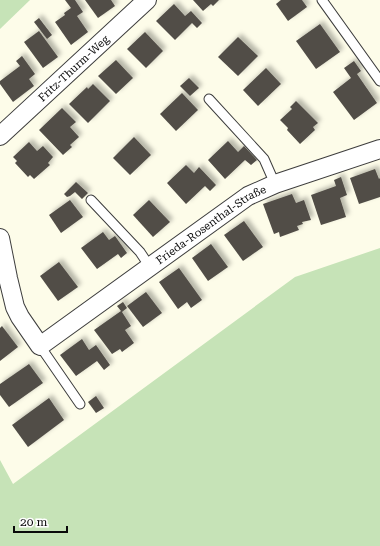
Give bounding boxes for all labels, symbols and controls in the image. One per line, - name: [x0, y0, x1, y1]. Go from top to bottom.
- street label: Fritz-Thurm-Weg: [36, 32, 112, 104]
- street label: Frieda-Rosenthal-Straße: [154, 183, 268, 267]
- scale bar: [14, 508, 67, 534]
- text: 20 m: [20, 515, 47, 529]

